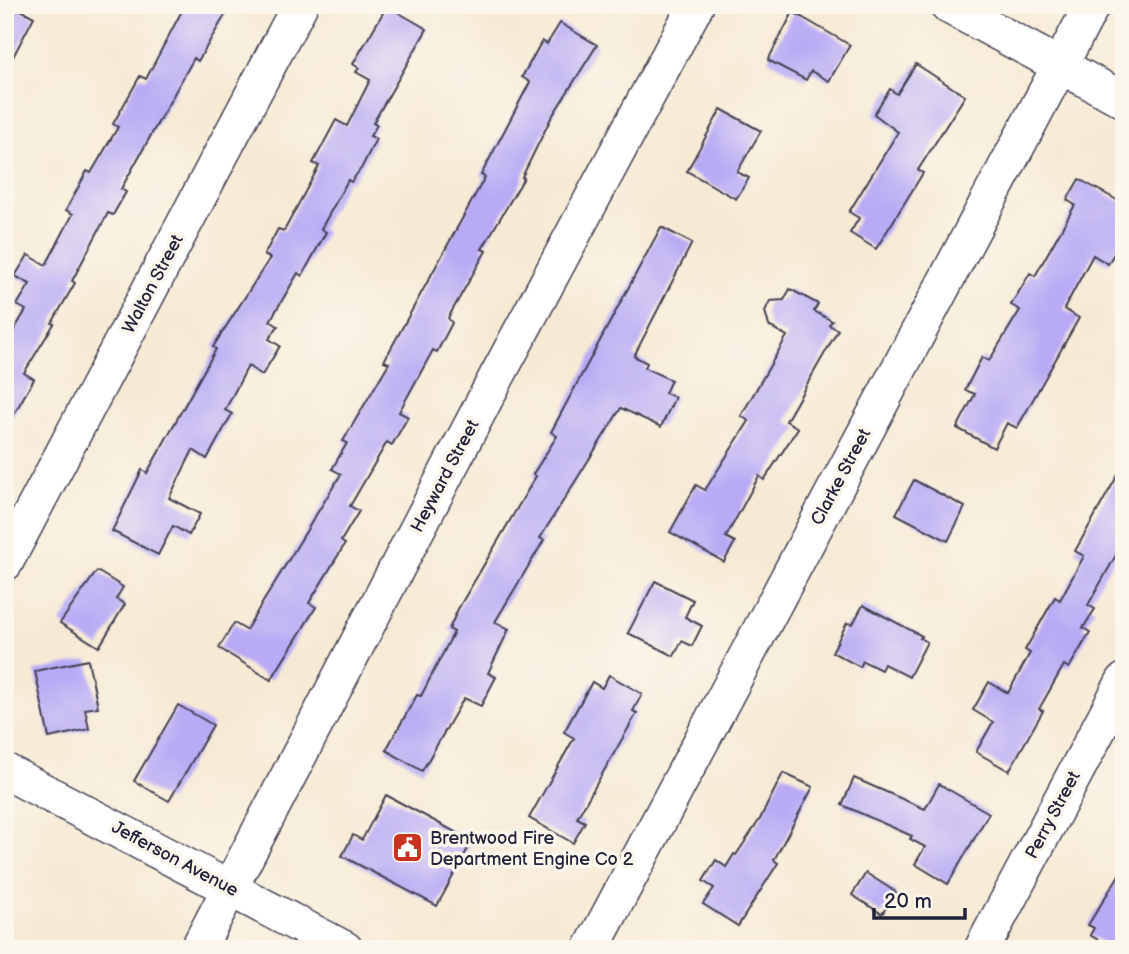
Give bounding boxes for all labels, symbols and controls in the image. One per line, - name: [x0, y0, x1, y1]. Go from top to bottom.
- street label: Walton Street: [118, 231, 188, 337]
- street label: Heyward Street: [407, 416, 484, 536]
- street label: Clarke Street: [807, 425, 875, 529]
- street label: Perry Street: [1021, 767, 1085, 862]
- street label: Jefferson Avenue: [108, 817, 242, 901]
- place label: Brentwood Fire Department Engine Co 2: [430, 828, 634, 870]
- public building icon: Brentwood Fire Department Engine Co 2: [390, 831, 424, 865]
- scale bar: [874, 877, 964, 921]
- text: 20 m: [884, 889, 932, 914]

